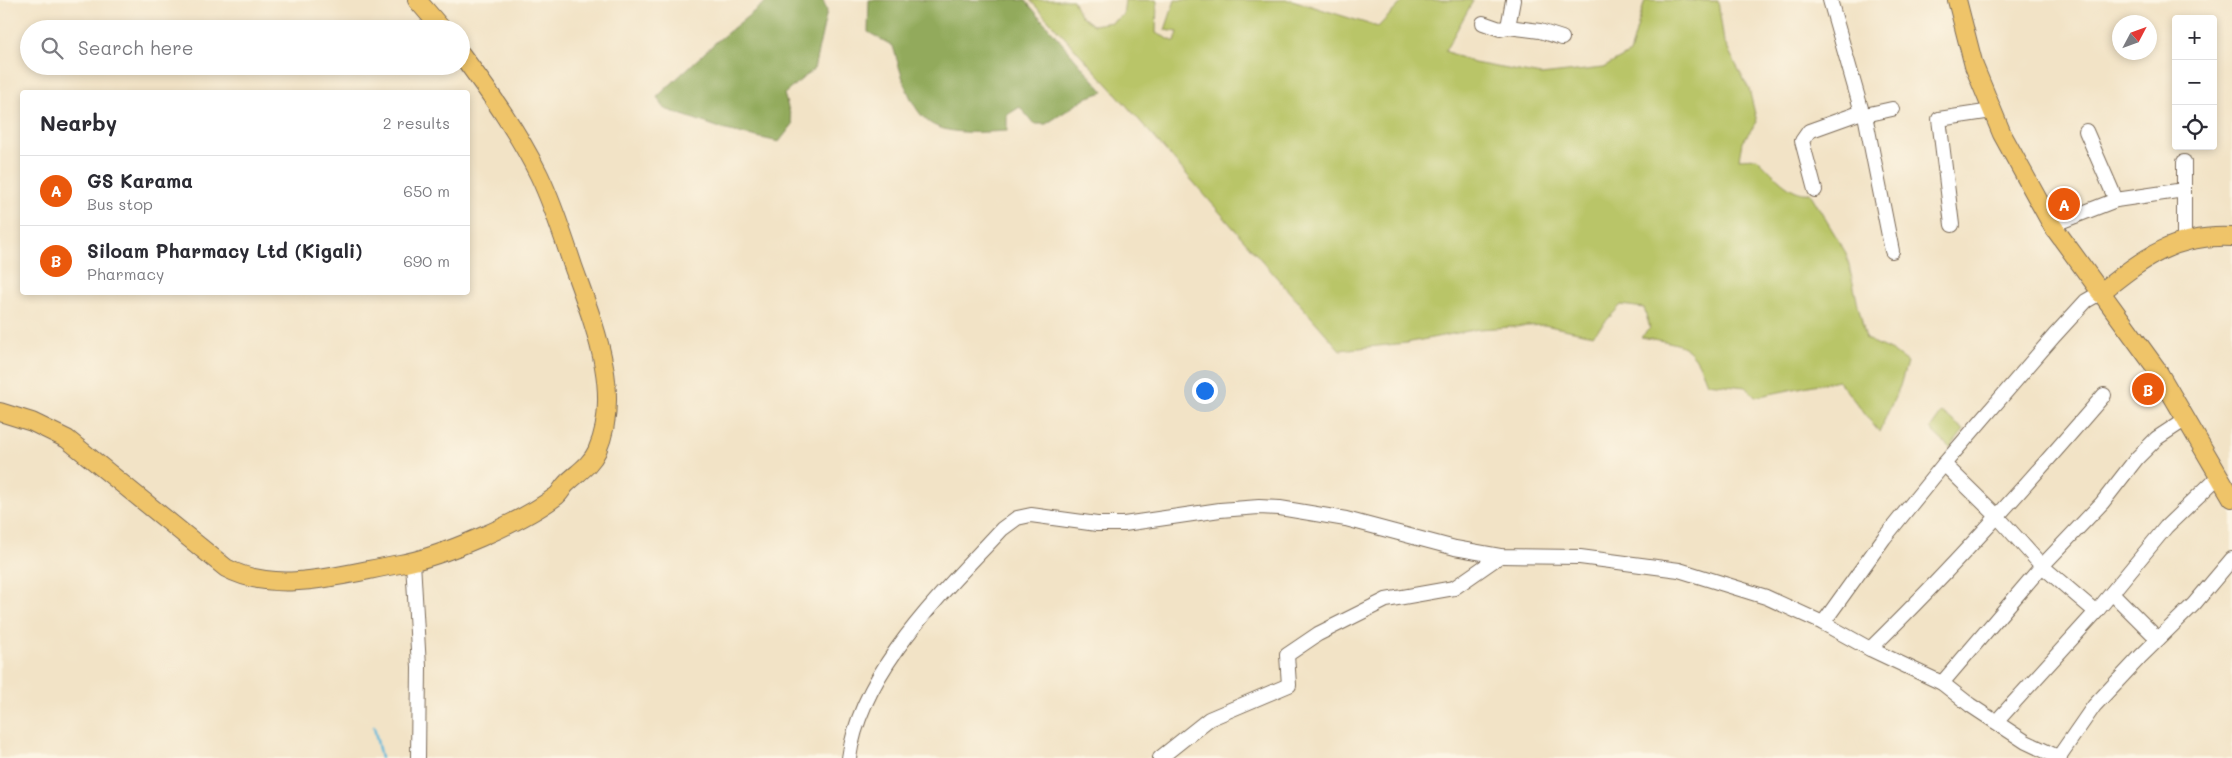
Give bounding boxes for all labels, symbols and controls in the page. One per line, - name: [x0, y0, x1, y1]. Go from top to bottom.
- north arrow: [2112, 15, 2157, 60]
- map controls: [2172, 15, 2217, 150]
- button: +: [2172, 15, 2217, 60]
- search box: [20, 20, 470, 75]
- icon: search: [38, 34, 66, 62]
- text: Search here: [78, 35, 194, 60]
- button: −: [2172, 60, 2217, 105]
- button: locate: [2172, 105, 2217, 150]
- text: Nearby: [40, 109, 117, 136]
- text: 2 results: [383, 112, 450, 133]
- text: GS Karama: [87, 168, 193, 193]
- text: A: [50, 180, 62, 201]
- text: 650 m: [403, 180, 450, 201]
- pin: A: [2048, 185, 2080, 223]
- text: Bus stop: [87, 193, 153, 214]
- text: Siloam Pharmacy Ltd (Kigali): [87, 238, 363, 263]
- text: B: [51, 250, 61, 271]
- text: 690 m: [403, 250, 450, 271]
- text: Pharmacy: [87, 263, 164, 284]
- pin: B: [2132, 370, 2164, 408]
- your location: [1192, 378, 1218, 404]

